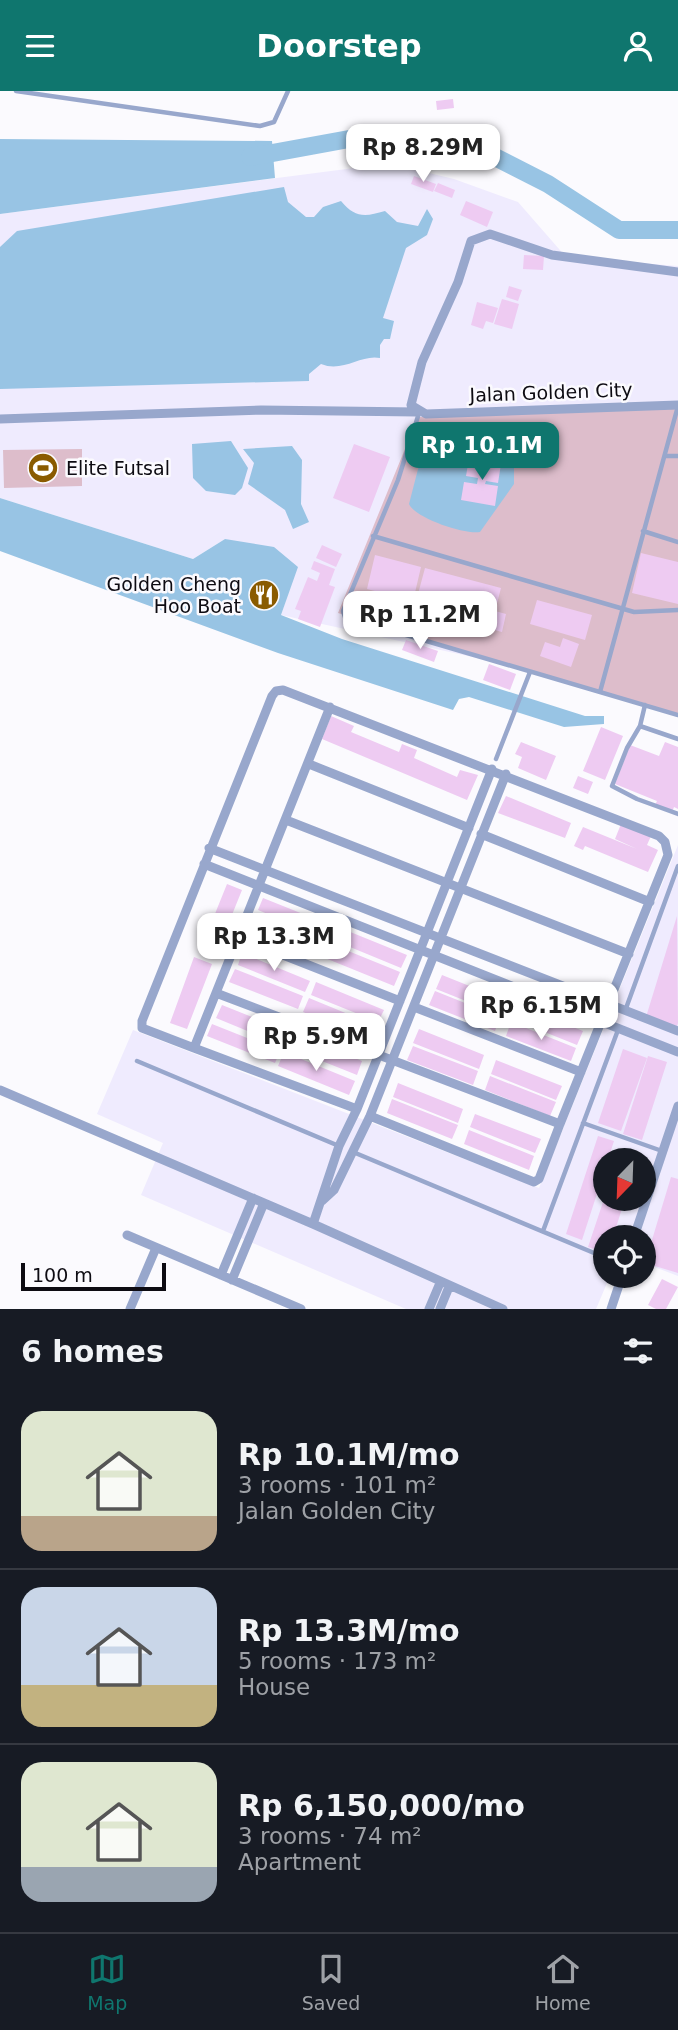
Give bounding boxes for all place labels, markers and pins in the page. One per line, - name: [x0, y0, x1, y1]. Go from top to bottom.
- pin: Rp 8.29M: [351, 125, 495, 184]
- pin: Rp 10.1M: [410, 423, 554, 482]
- sports icon: Elite Futsal: [26, 451, 60, 485]
- place label: Elite Futsal: [66, 457, 170, 479]
- place label: Golden Cheng Hoo Boat: [106, 573, 241, 617]
- restaurant icon: Golden Cheng Hoo Boat: [247, 578, 281, 612]
- pin: Rp 11.2M: [348, 591, 492, 651]
- pin: Rp 13.3M: [202, 913, 346, 973]
- pin: Rp 6.15M: [469, 983, 613, 1042]
- pin: Rp 5.9M: [251, 1013, 381, 1073]

